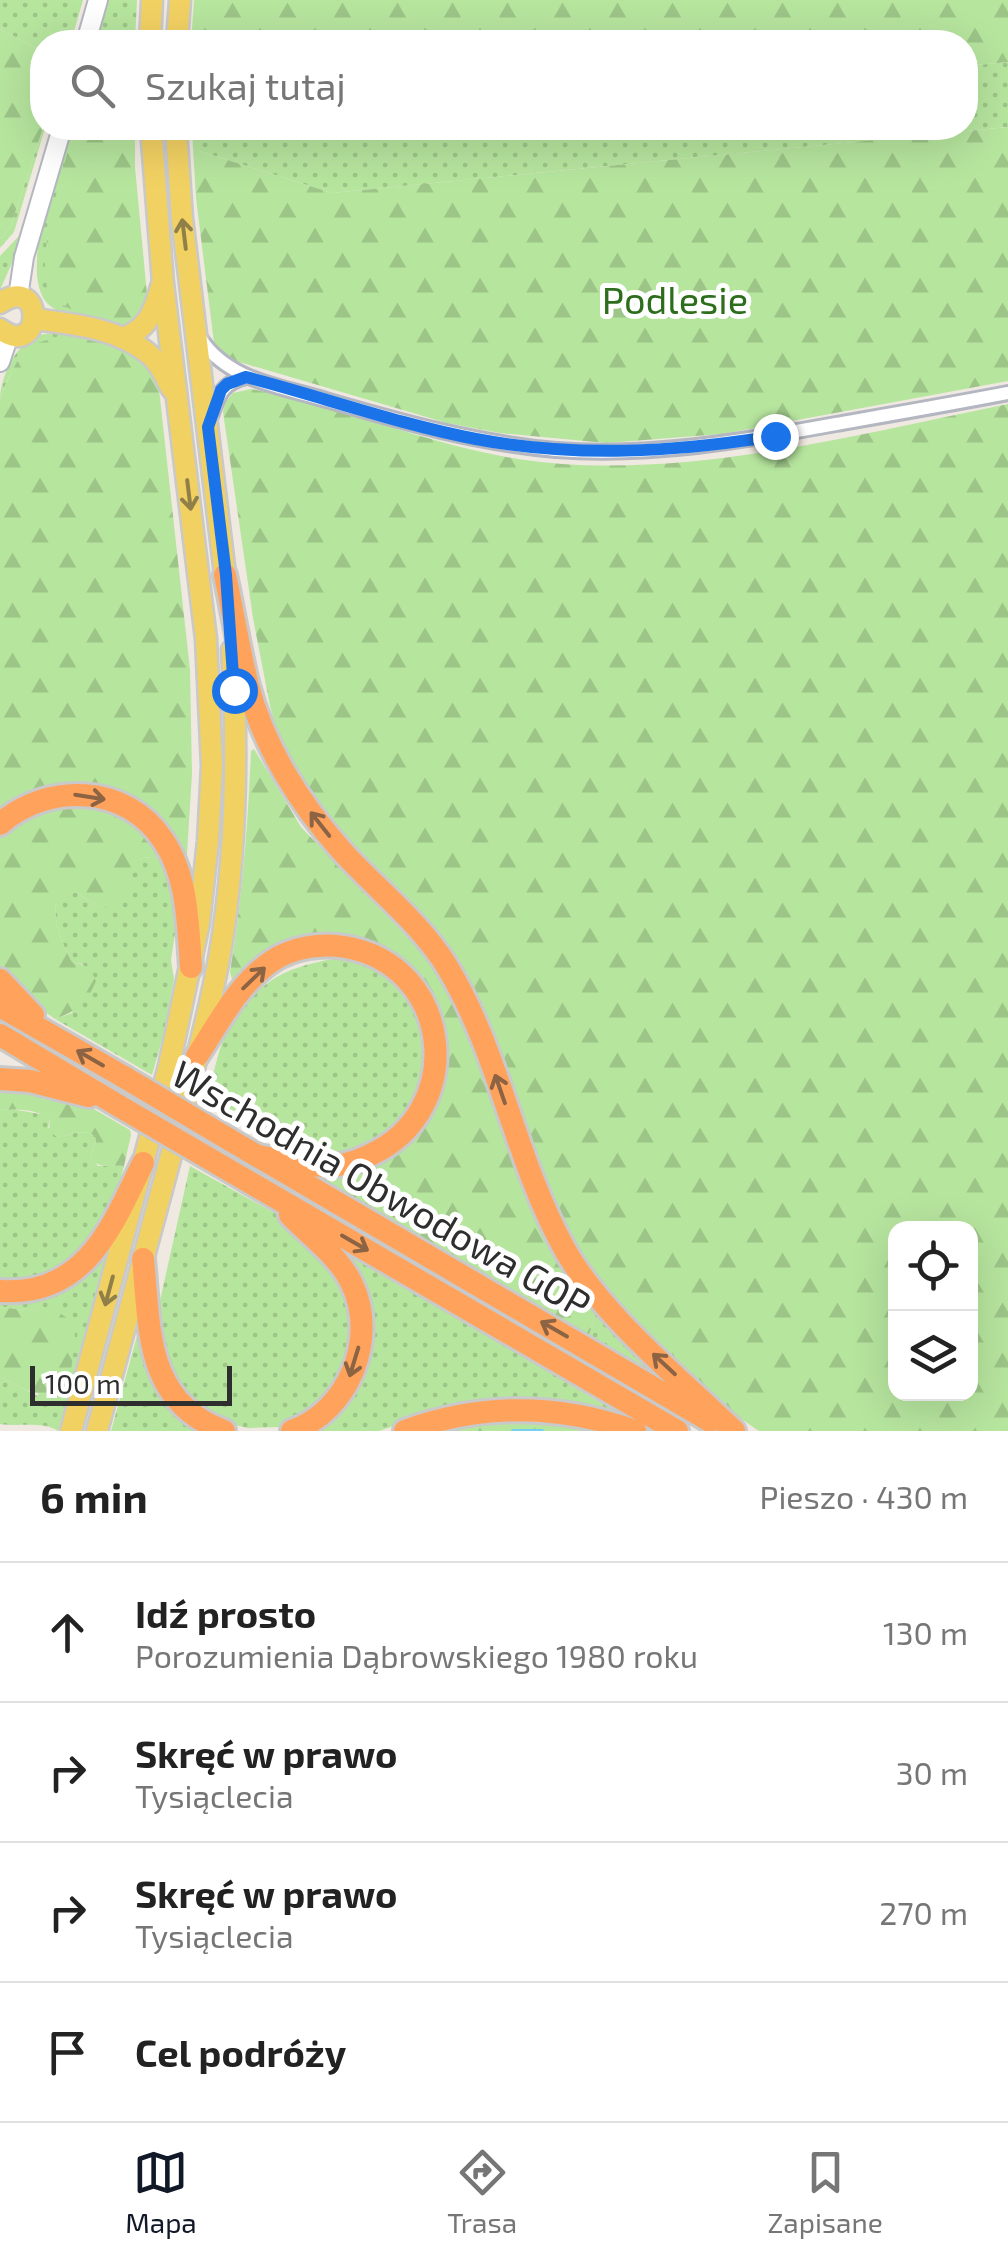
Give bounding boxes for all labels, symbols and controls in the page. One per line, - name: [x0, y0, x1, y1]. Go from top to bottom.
- search box: [30, 30, 978, 140]
- icon: search: [65, 58, 120, 113]
- text: Szukaj tutaj: [145, 62, 346, 108]
- one-way arrow: [174, 219, 193, 251]
- park label: Podlesie: [602, 276, 748, 322]
- route end: [753, 414, 799, 460]
- one-way arrow: [180, 478, 198, 510]
- route start: [212, 668, 258, 714]
- one-way arrow: [73, 788, 105, 807]
- one-way arrow: [309, 811, 330, 838]
- one-way arrow: [242, 966, 266, 990]
- one-way arrow: [76, 1047, 105, 1067]
- street label: Wschodnia Obwodowa GOP: [165, 1049, 599, 1327]
- one-way arrow: [489, 1073, 507, 1105]
- map controls: [888, 1221, 978, 1401]
- button: locate: [888, 1221, 978, 1311]
- one-way arrow: [340, 1233, 369, 1253]
- one-way arrow: [98, 1275, 117, 1306]
- button: layers: [888, 1311, 978, 1401]
- one-way arrow: [540, 1319, 568, 1339]
- one-way arrow: [344, 1346, 362, 1378]
- one-way arrow: [652, 1352, 676, 1376]
- scale bar: [30, 1361, 232, 1406]
- text: 100 m: [45, 1366, 121, 1400]
- text: 6 min: [40, 1471, 148, 1521]
- text: Pieszo · 430 m: [760, 1477, 968, 1515]
- text: Idź prosto: [135, 1590, 316, 1636]
- icon: ahead: [40, 1605, 95, 1660]
- text: 130 m: [883, 1613, 968, 1651]
- text: Porozumienia Dąbrowskiego 1980 roku: [135, 1636, 698, 1674]
- text: Skręć w prawo: [135, 1730, 398, 1776]
- icon: right: [40, 1745, 95, 1800]
- text: 30 m: [896, 1753, 968, 1791]
- text: Tysiąclecia: [135, 1776, 293, 1814]
- text: Skręć w prawo: [135, 1870, 398, 1916]
- icon: right: [40, 1885, 95, 1940]
- text: 270 m: [879, 1893, 968, 1931]
- text: Tysiąclecia: [135, 1916, 293, 1954]
- icon: arrive: [40, 2025, 95, 2080]
- text: Cel podróży: [135, 2029, 346, 2075]
- tab: Mapa: [125, 2145, 197, 2239]
- tab: Trasa: [447, 2145, 517, 2239]
- tab: Zapisane: [767, 2145, 883, 2239]

